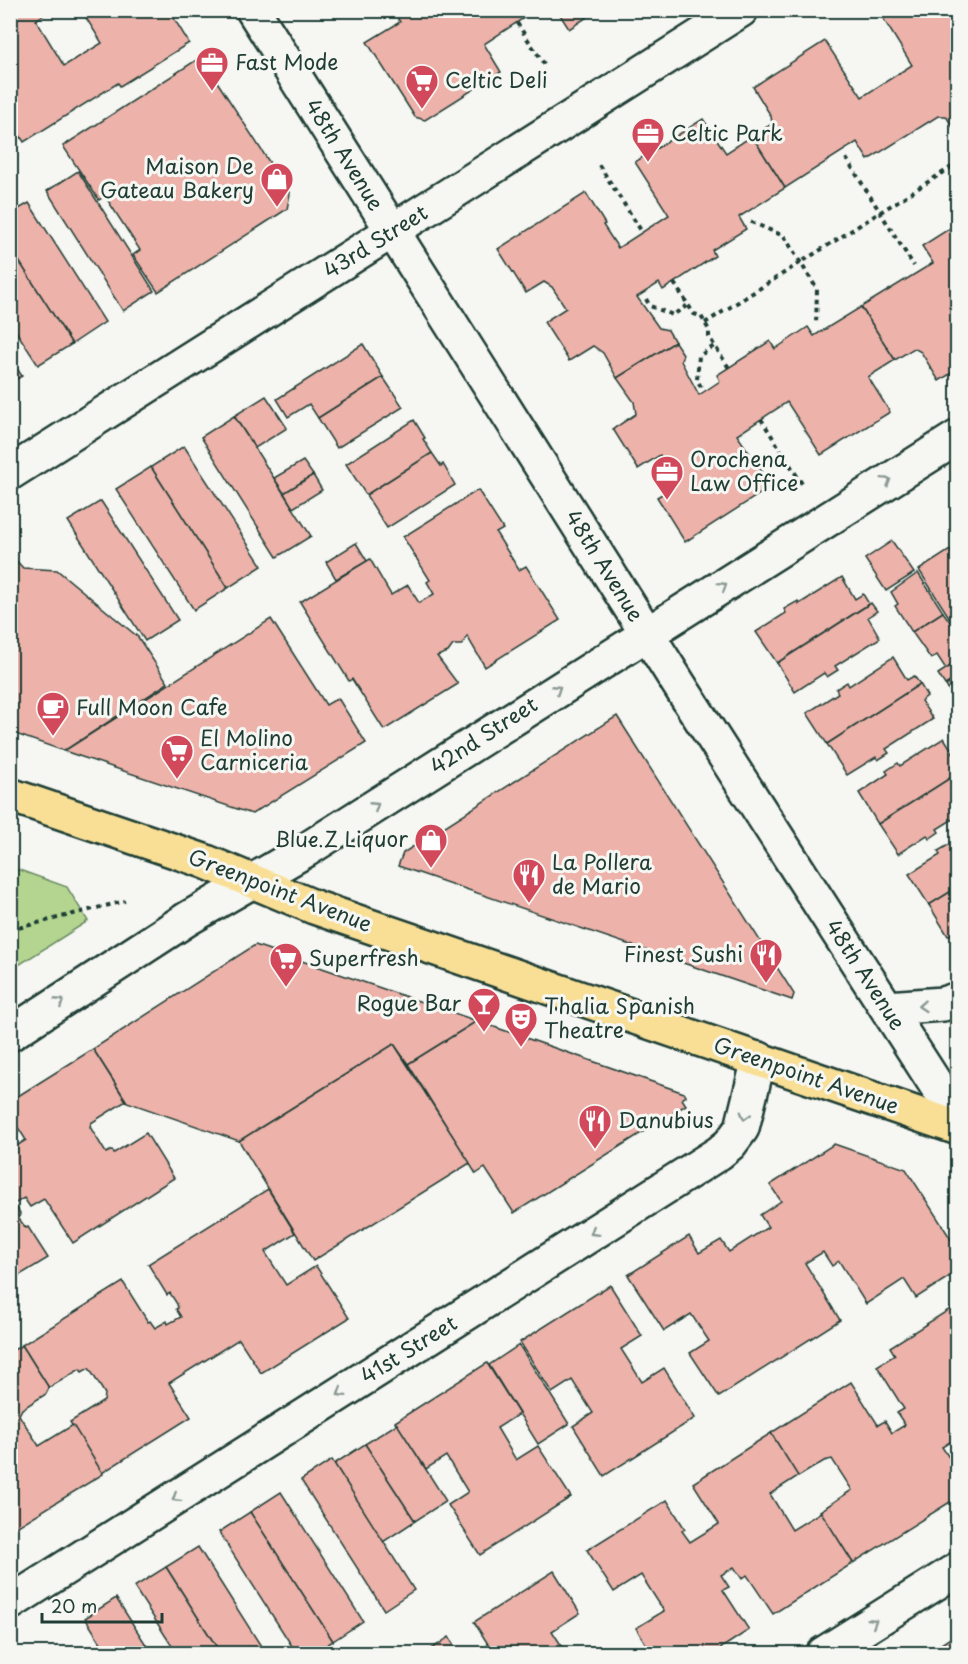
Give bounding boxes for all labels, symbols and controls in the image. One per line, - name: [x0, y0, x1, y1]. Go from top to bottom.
- office icon: Fast Mode: [194, 45, 230, 92]
- place label: Fast Mode: [235, 45, 338, 77]
- supermarket icon: Celtic Deli: [404, 63, 440, 110]
- place label: Celtic Deli: [445, 63, 548, 95]
- street label: 48th Avenue: [299, 92, 393, 216]
- office icon: Celtic Park: [630, 116, 666, 163]
- place label: Celtic Park: [671, 116, 783, 148]
- place label: Maison De Gateau Bakery: [100, 149, 254, 205]
- shop icon: Maison De Gateau Bakery: [259, 161, 295, 208]
- street label: 43rd Street: [317, 196, 433, 285]
- place label: Orochena Law Office: [690, 442, 798, 498]
- office icon: Orochena Law Office: [649, 454, 685, 501]
- one-way arrow: [881, 477, 891, 489]
- street label: 48th Avenue: [559, 503, 653, 627]
- one-way arrow: [716, 582, 727, 593]
- one-way arrow: [551, 686, 562, 697]
- street label: 42nd Street: [423, 688, 543, 781]
- cafe icon: Full Moon Cafe: [35, 690, 71, 737]
- place label: Full Moon Cafe: [76, 690, 227, 722]
- place label: El Molino Carniceria: [200, 721, 309, 777]
- supermarket icon: El Molino Carniceria: [159, 733, 195, 780]
- one-way arrow: [369, 802, 380, 813]
- place label: Blue.Z Liquor: [274, 822, 408, 854]
- shop icon: Blue.Z Liquor: [413, 822, 449, 869]
- street label: Greenpoint Avenue: [184, 839, 377, 939]
- place label: La Pollera de Mario: [552, 845, 652, 901]
- restaurant icon: La Pollera de Mario: [511, 857, 547, 904]
- street label: 48th Avenue: [819, 912, 915, 1036]
- place label: Finest Sushi: [624, 937, 743, 969]
- restaurant icon: Finest Sushi: [748, 937, 784, 984]
- supermarket icon: Superfresh: [268, 941, 304, 988]
- place label: Superfresh: [309, 941, 419, 973]
- place label: Rogue Bar: [357, 986, 462, 1018]
- bar icon: Rogue Bar: [466, 986, 502, 1033]
- place label: Thalia Spanish Theatre: [544, 989, 695, 1045]
- one-way arrow: [53, 998, 64, 1009]
- one-way arrow: [918, 999, 927, 1012]
- theatre icon: Thalia Spanish Theatre: [503, 1001, 539, 1048]
- street label: Greenpoint Avenue: [710, 1027, 904, 1121]
- restaurant icon: Danubius: [577, 1103, 613, 1150]
- place label: Danubius: [618, 1103, 714, 1135]
- one-way arrow: [740, 1110, 752, 1121]
- one-way arrow: [590, 1225, 600, 1237]
- street label: 41st Street: [354, 1306, 462, 1391]
- one-way arrow: [337, 1386, 348, 1397]
- one-way arrow: [172, 1490, 182, 1502]
- scale bar: [42, 1586, 162, 1624]
- text: 20 m: [51, 1592, 97, 1619]
- one-way arrow: [866, 1619, 877, 1630]

